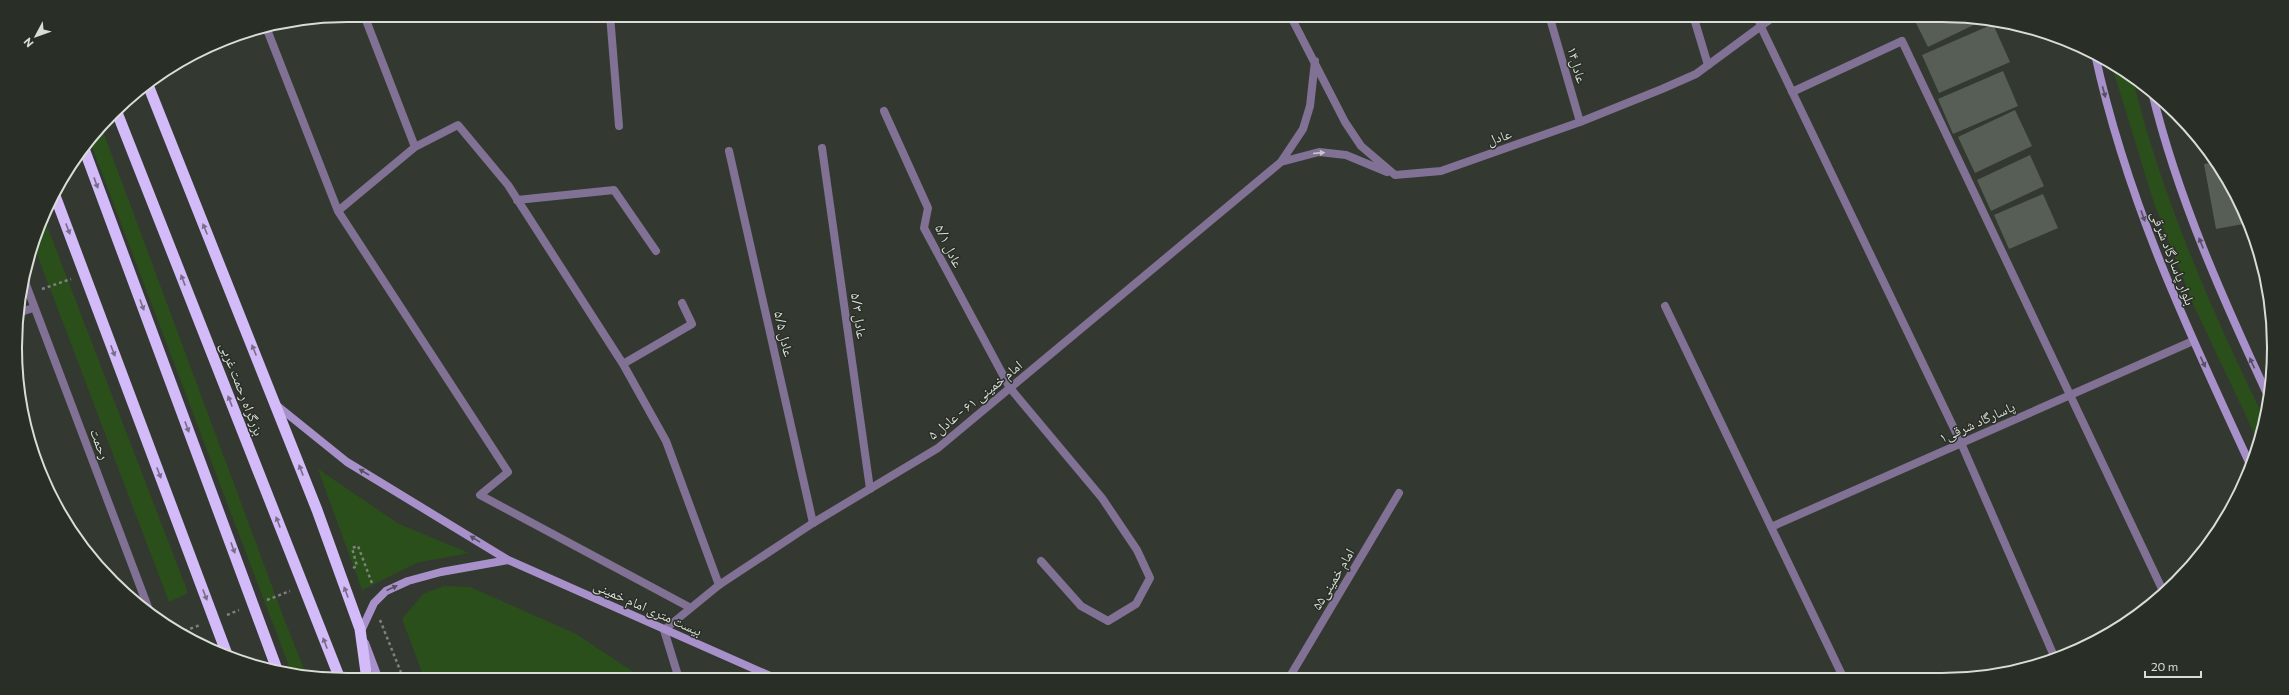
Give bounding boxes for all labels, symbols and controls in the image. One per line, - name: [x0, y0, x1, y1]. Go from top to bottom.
- north arrow: [16, 16, 56, 56]
- text: N: [20, 36, 36, 50]
- street label: عادل۱۴: [1563, 45, 1591, 85]
- one-way arrow: [2101, 86, 2107, 99]
- street label: عادل: [1484, 124, 1514, 150]
- one-way arrow: [1313, 149, 1325, 156]
- one-way arrow: [94, 177, 100, 189]
- street label: بلوار پاسارگاد شرقی: [2147, 208, 2199, 308]
- one-way arrow: [2140, 211, 2146, 223]
- street label: عادل ۵/۱: [931, 221, 967, 271]
- one-way arrow: [202, 223, 208, 234]
- one-way arrow: [65, 224, 71, 236]
- one-way arrow: [2198, 238, 2204, 249]
- one-way arrow: [180, 274, 186, 285]
- street label: عادل ۵/۳: [847, 292, 871, 340]
- one-way arrow: [139, 299, 145, 311]
- street label: عادل ۵/۵: [770, 309, 798, 359]
- street label: بزرگراه رحمت غربی: [216, 340, 268, 438]
- one-way arrow: [250, 343, 256, 355]
- one-way arrow: [111, 346, 117, 358]
- street label: امام خمینی ۶۱ - عادل ۵: [924, 356, 1027, 444]
- one-way arrow: [2200, 357, 2206, 368]
- one-way arrow: [2249, 357, 2255, 368]
- one-way arrow: [227, 394, 233, 406]
- street label: پاسارگاد شرقی۱: [1936, 397, 2018, 447]
- one-way arrow: [185, 421, 191, 433]
- street label: رحمت: [86, 426, 114, 462]
- one-way arrow: [298, 464, 304, 476]
- one-way arrow: [156, 467, 162, 479]
- one-way arrow: [358, 468, 370, 475]
- one-way arrow: [274, 515, 280, 527]
- one-way arrow: [470, 535, 480, 543]
- one-way arrow: [230, 543, 236, 555]
- street label: امام خمینی۵۵: [1308, 545, 1359, 614]
- street label: بیست متری امام خمینی: [591, 576, 705, 641]
- one-way arrow: [386, 585, 398, 591]
- one-way arrow: [343, 586, 349, 598]
- one-way arrow: [202, 589, 208, 601]
- one-way arrow: [322, 636, 328, 648]
- scale bar: [2145, 653, 2201, 679]
- text: 20 m: [2151, 659, 2178, 673]

